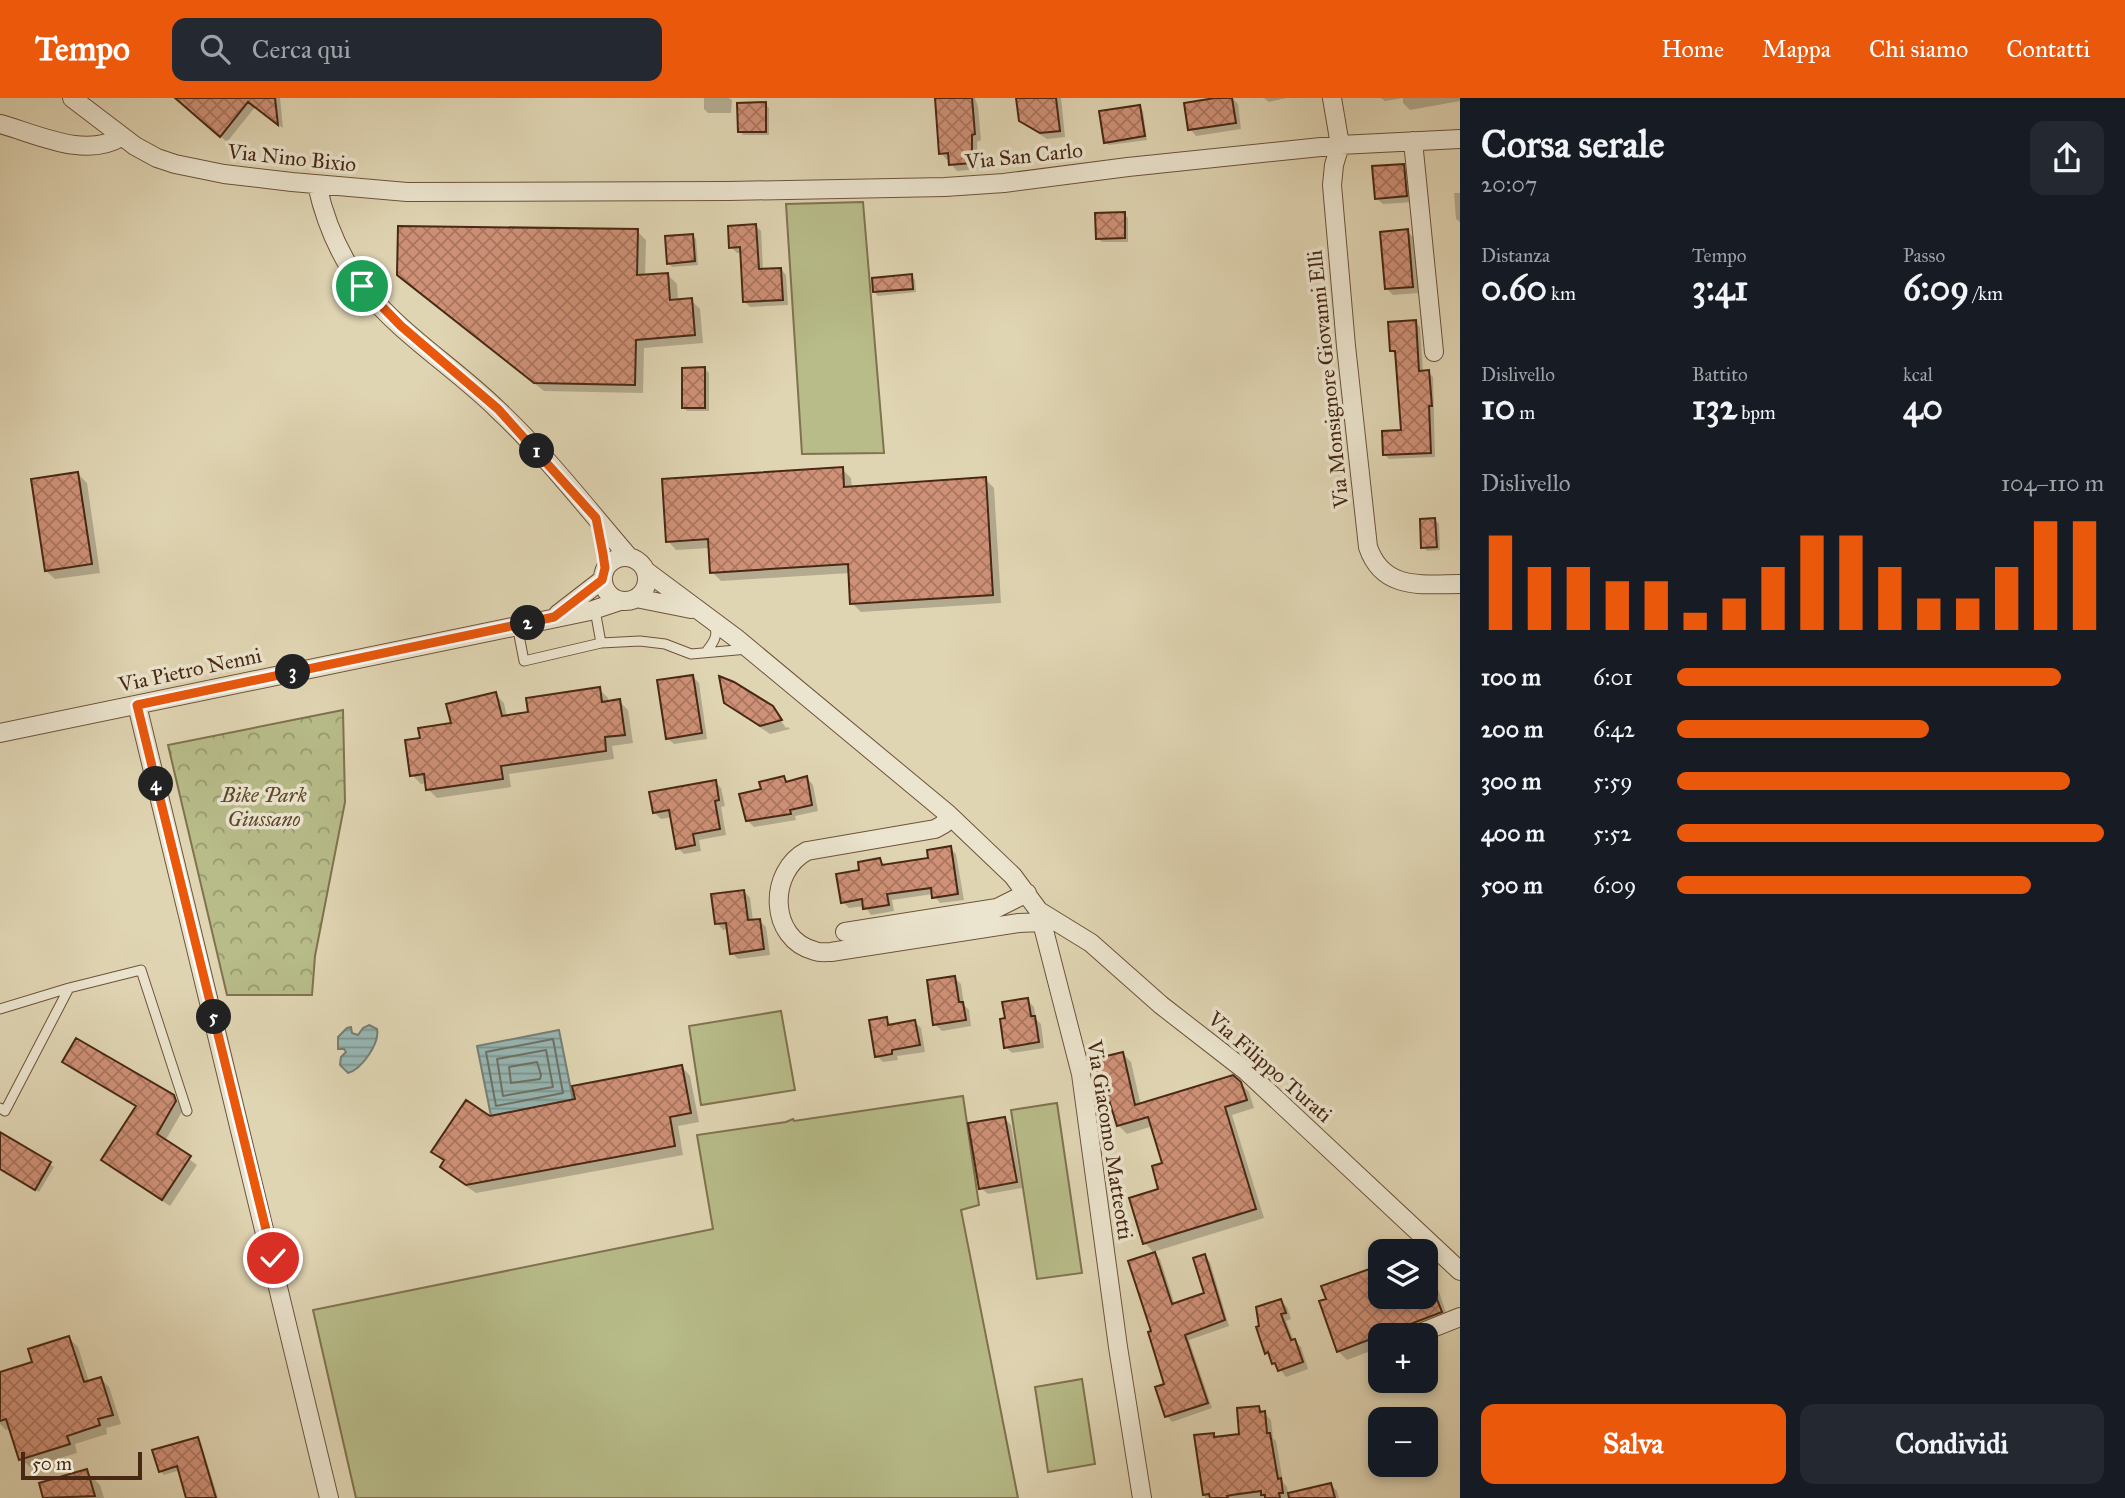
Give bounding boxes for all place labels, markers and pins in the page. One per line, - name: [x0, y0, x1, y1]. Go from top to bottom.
- pin: [332, 256, 392, 316]
- pin: 1: [520, 434, 554, 468]
- pin: 2: [510, 606, 546, 640]
- pin: 3: [276, 654, 310, 690]
- pin: 4: [138, 766, 174, 802]
- pin: 5: [196, 1000, 232, 1034]
- pin: [243, 1228, 303, 1288]

